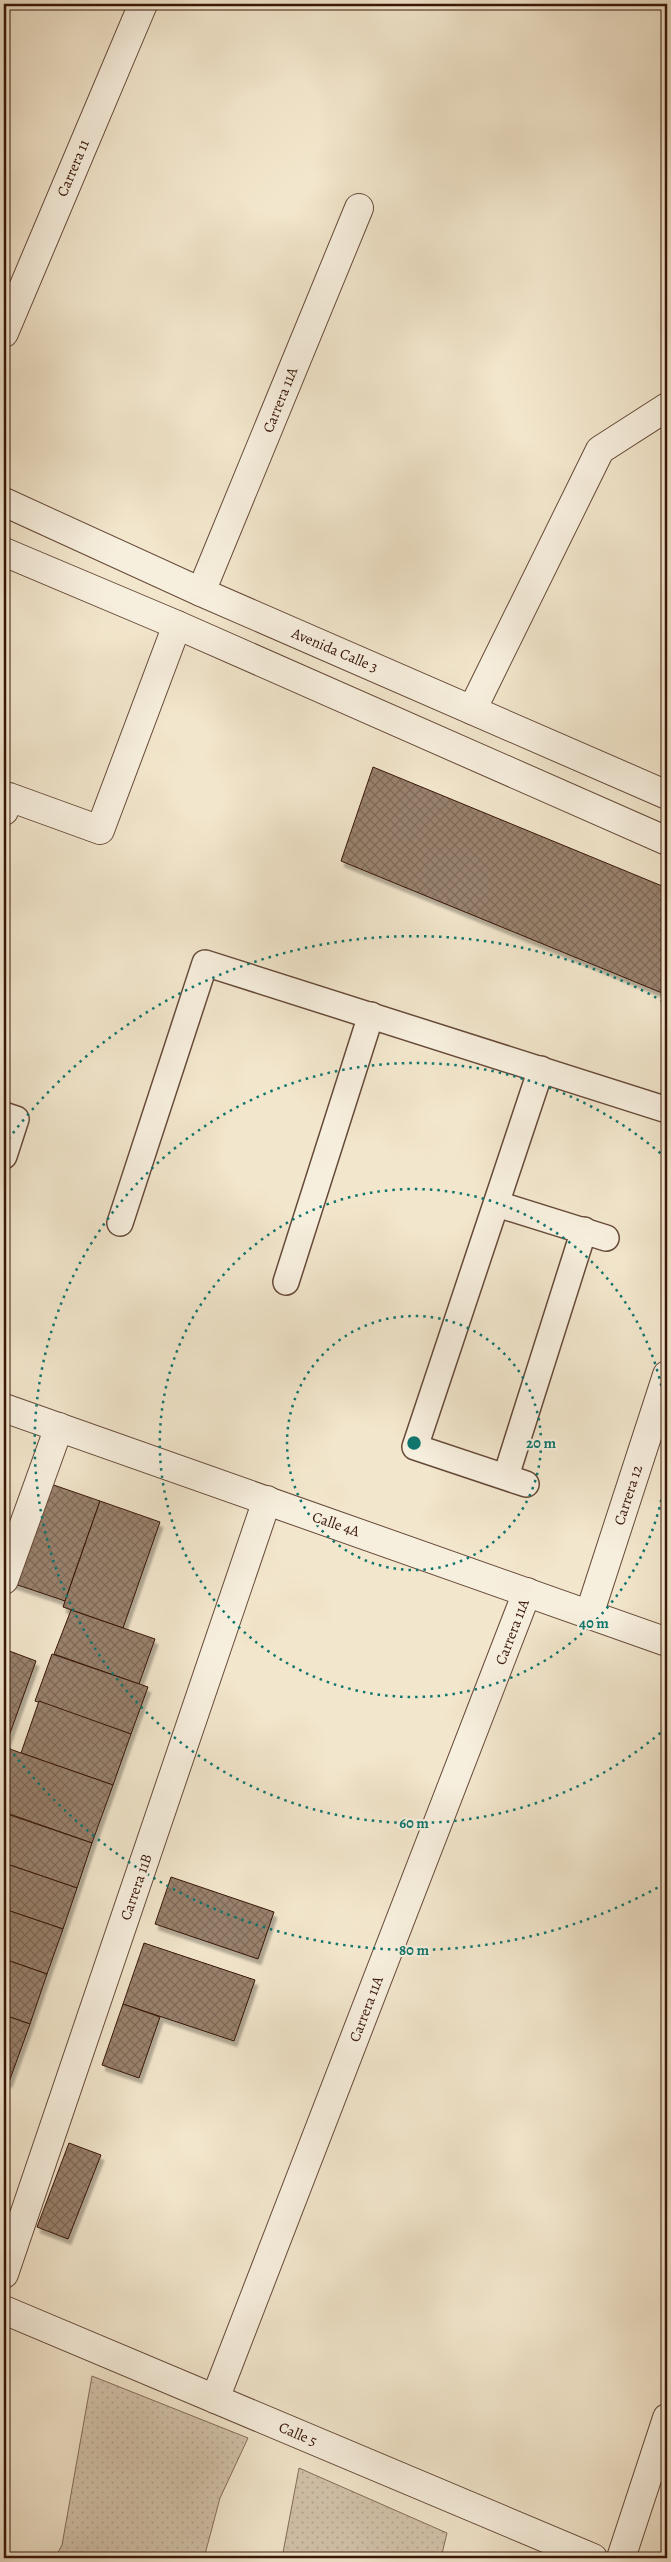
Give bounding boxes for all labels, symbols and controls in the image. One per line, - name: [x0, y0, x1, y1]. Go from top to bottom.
- street label: Carrera 11: [52, 136, 94, 200]
- street label: Carrera 11A: [258, 364, 302, 436]
- street label: Avenida Calle 3: [288, 622, 381, 677]
- text: 20 m: [526, 1433, 556, 1453]
- centre of rings: [405, 1434, 423, 1452]
- street label: Carrera 12: [609, 1462, 647, 1528]
- street label: Calle 4A: [310, 1507, 363, 1541]
- street label: Carrera 11A: [490, 1596, 534, 1668]
- text: 40 m: [579, 1613, 609, 1633]
- text: 60 m: [399, 1813, 429, 1833]
- street label: Carrera 11B: [115, 1851, 157, 1923]
- text: 80 m: [399, 1940, 429, 1960]
- street label: Carrera 11A: [344, 1973, 388, 2045]
- street label: Calle 5: [276, 2417, 320, 2451]

